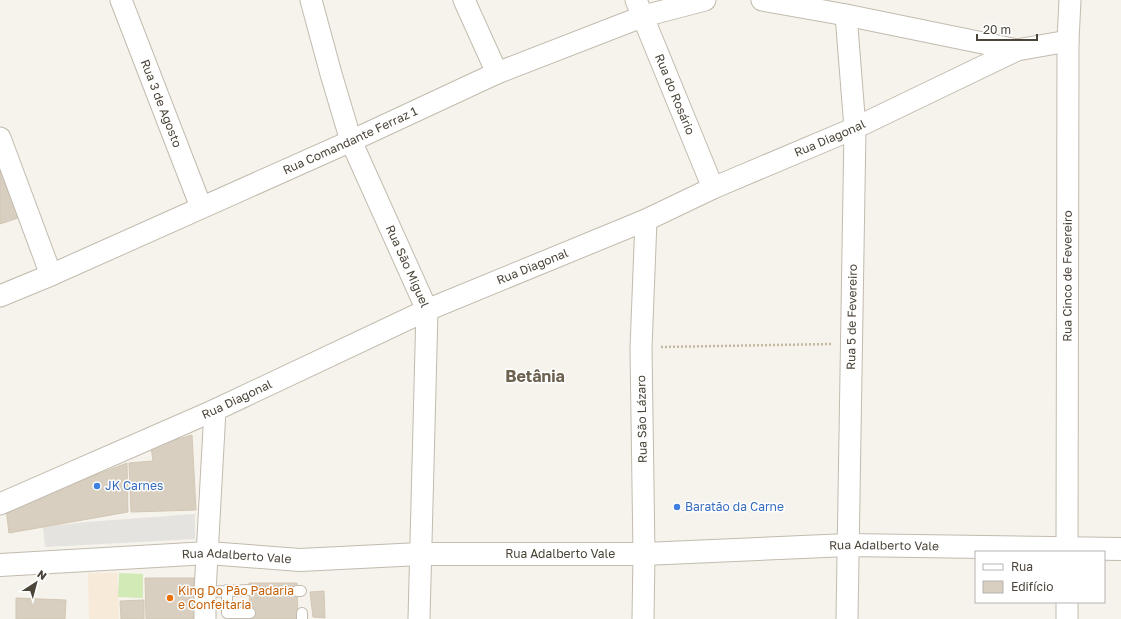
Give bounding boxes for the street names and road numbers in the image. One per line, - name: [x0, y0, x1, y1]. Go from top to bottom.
- street label: Rua do Rosário: [652, 52, 698, 137]
- street label: Rua 3 de Agosto: [138, 57, 185, 150]
- street label: Rua Comandante Ferraz 1: [280, 103, 420, 178]
- street label: Rua Diagonal: [792, 116, 868, 160]
- street label: Rua Cinco de Fevereiro: [1059, 210, 1075, 342]
- street label: Rua São Miguel: [383, 223, 433, 310]
- street label: Rua Diagonal: [494, 245, 570, 288]
- street label: Rua 5 de Fevereiro: [843, 264, 860, 370]
- street label: Rua São Lázaro: [633, 375, 650, 463]
- street label: Rua Diagonal: [199, 376, 275, 422]
- street label: Rua Adalberto Vale: [829, 537, 939, 553]
- street label: Rua Adalberto Vale: [181, 545, 292, 566]
- street label: Rua Adalberto Vale: [505, 546, 615, 561]

